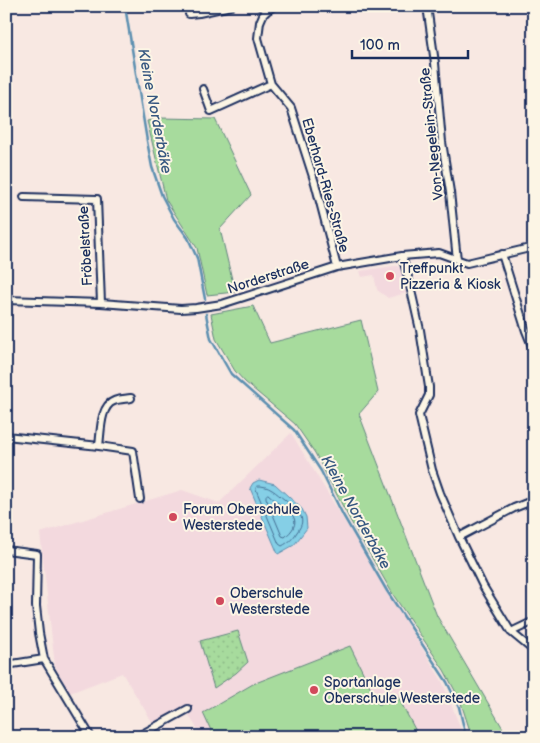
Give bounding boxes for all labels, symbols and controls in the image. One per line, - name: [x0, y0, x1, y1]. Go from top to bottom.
- scale bar: [352, 28, 469, 60]
- text: 100 m: [360, 36, 400, 55]
- water label: Kleine Norderbäke: [133, 47, 176, 176]
- street label: Von-Negelein-Straße: [416, 67, 447, 201]
- street label: Eberhard-Ries-Straße: [298, 116, 353, 254]
- street label: Fröbelstraße: [75, 205, 96, 287]
- street label: Norderstraße: [225, 255, 311, 298]
- place label: Treffpunkt Pizzeria & Kiosk: [400, 260, 501, 293]
- marker: Treffpunkt Pizzeria & Kiosk: [384, 270, 396, 282]
- water label: Kleine Norderbäke: [316, 452, 395, 573]
- place label: Forum Oberschule Westerstede: [183, 501, 300, 534]
- marker: Forum Oberschule Westerstede: [167, 511, 179, 523]
- place label: Oberschule Westerstede: [230, 585, 310, 618]
- marker: Oberschule Westerstede: [214, 595, 226, 607]
- place label: Sportanlage Oberschule Westerstede: [324, 674, 480, 707]
- marker: Sportanlage Oberschule Westerstede: [308, 684, 320, 696]

